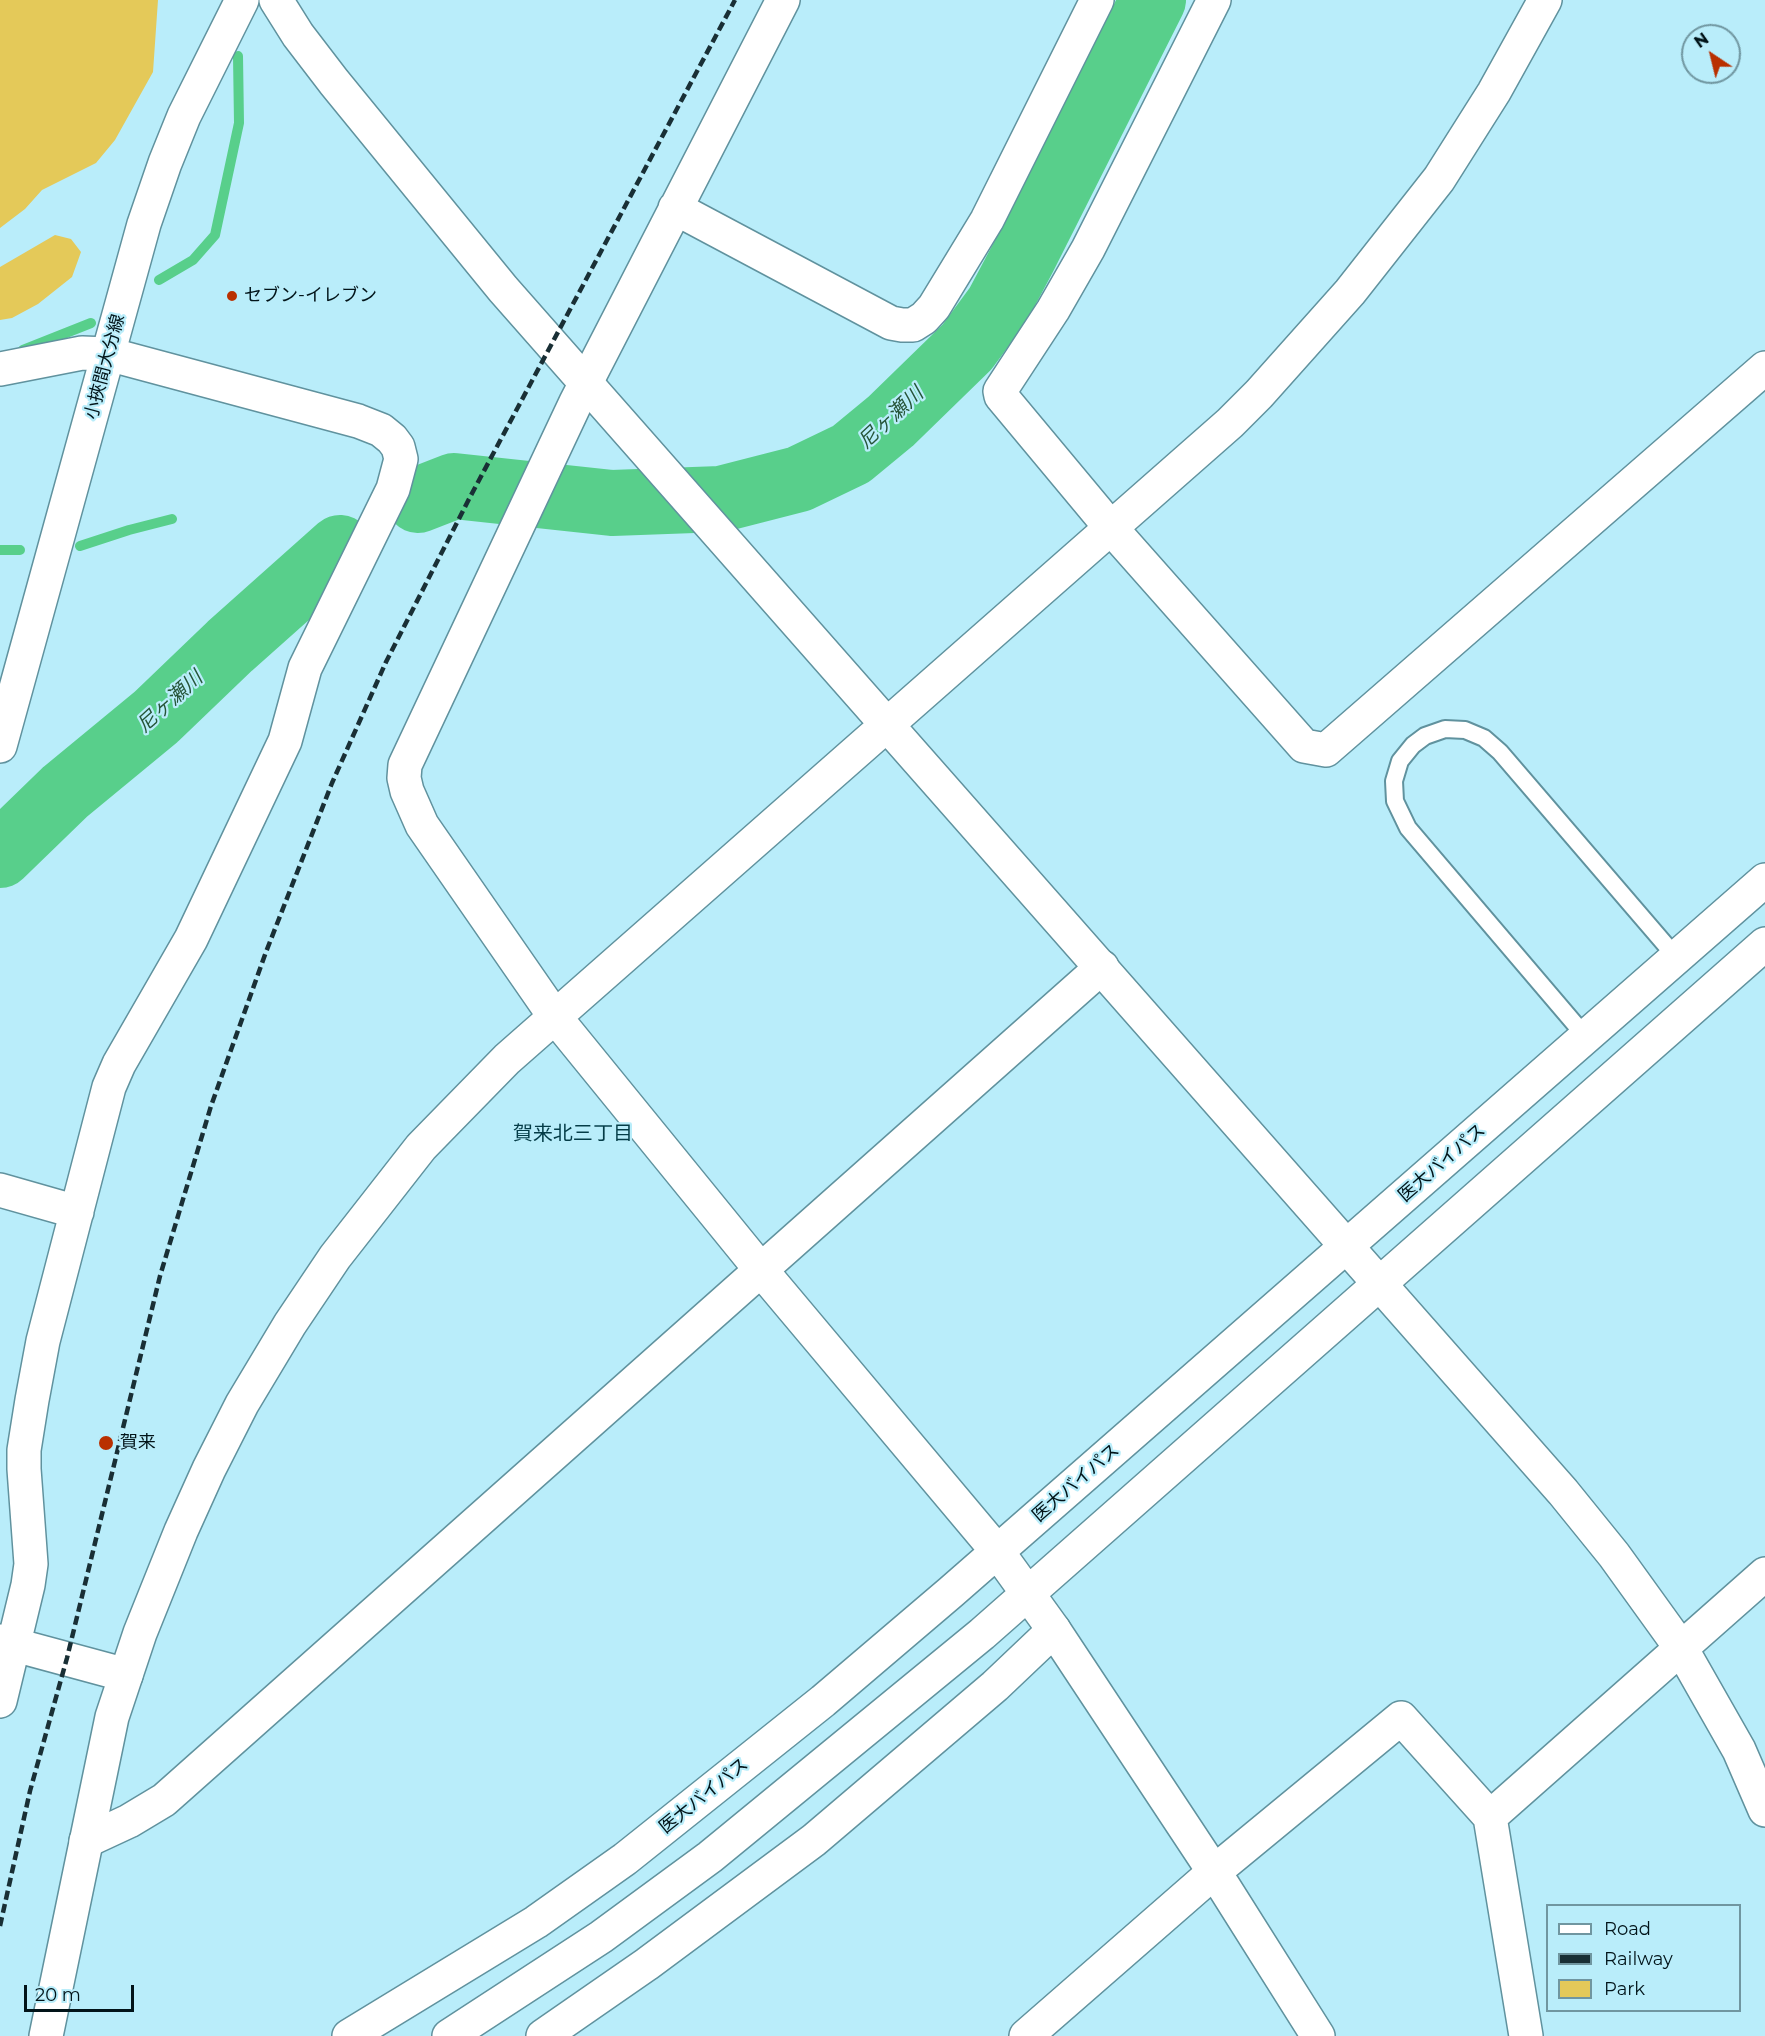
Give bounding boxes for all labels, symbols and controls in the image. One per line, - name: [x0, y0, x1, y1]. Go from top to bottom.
- north arrow: [1681, 24, 1741, 84]
- text: N: [1691, 29, 1712, 52]
- place label: セブン-イレブン: [244, 285, 377, 307]
- marker: セブン-イレブン: [225, 289, 239, 303]
- street label: 小挾間大分線: [81, 312, 129, 422]
- water label: 尼ヶ瀬川: [854, 382, 928, 454]
- water label: 尼ヶ瀬川: [132, 666, 208, 738]
- street label: 医大バイパス: [1394, 1119, 1490, 1207]
- district label: 賀来北三丁目: [513, 1122, 633, 1146]
- place label: 賀来: [120, 1432, 156, 1454]
- marker: 賀来: [97, 1434, 115, 1452]
- street label: 医大バイパス: [1028, 1439, 1124, 1527]
- street label: 医大バイパス: [655, 1754, 753, 1838]
- legend: [1546, 1904, 1741, 2012]
- text: Road: [1604, 1918, 1651, 1940]
- text: Railway: [1604, 1948, 1673, 1970]
- scale bar: [27, 1973, 136, 2011]
- text: Park: [1604, 1978, 1645, 2000]
- text: 20 m: [35, 1984, 81, 2006]

